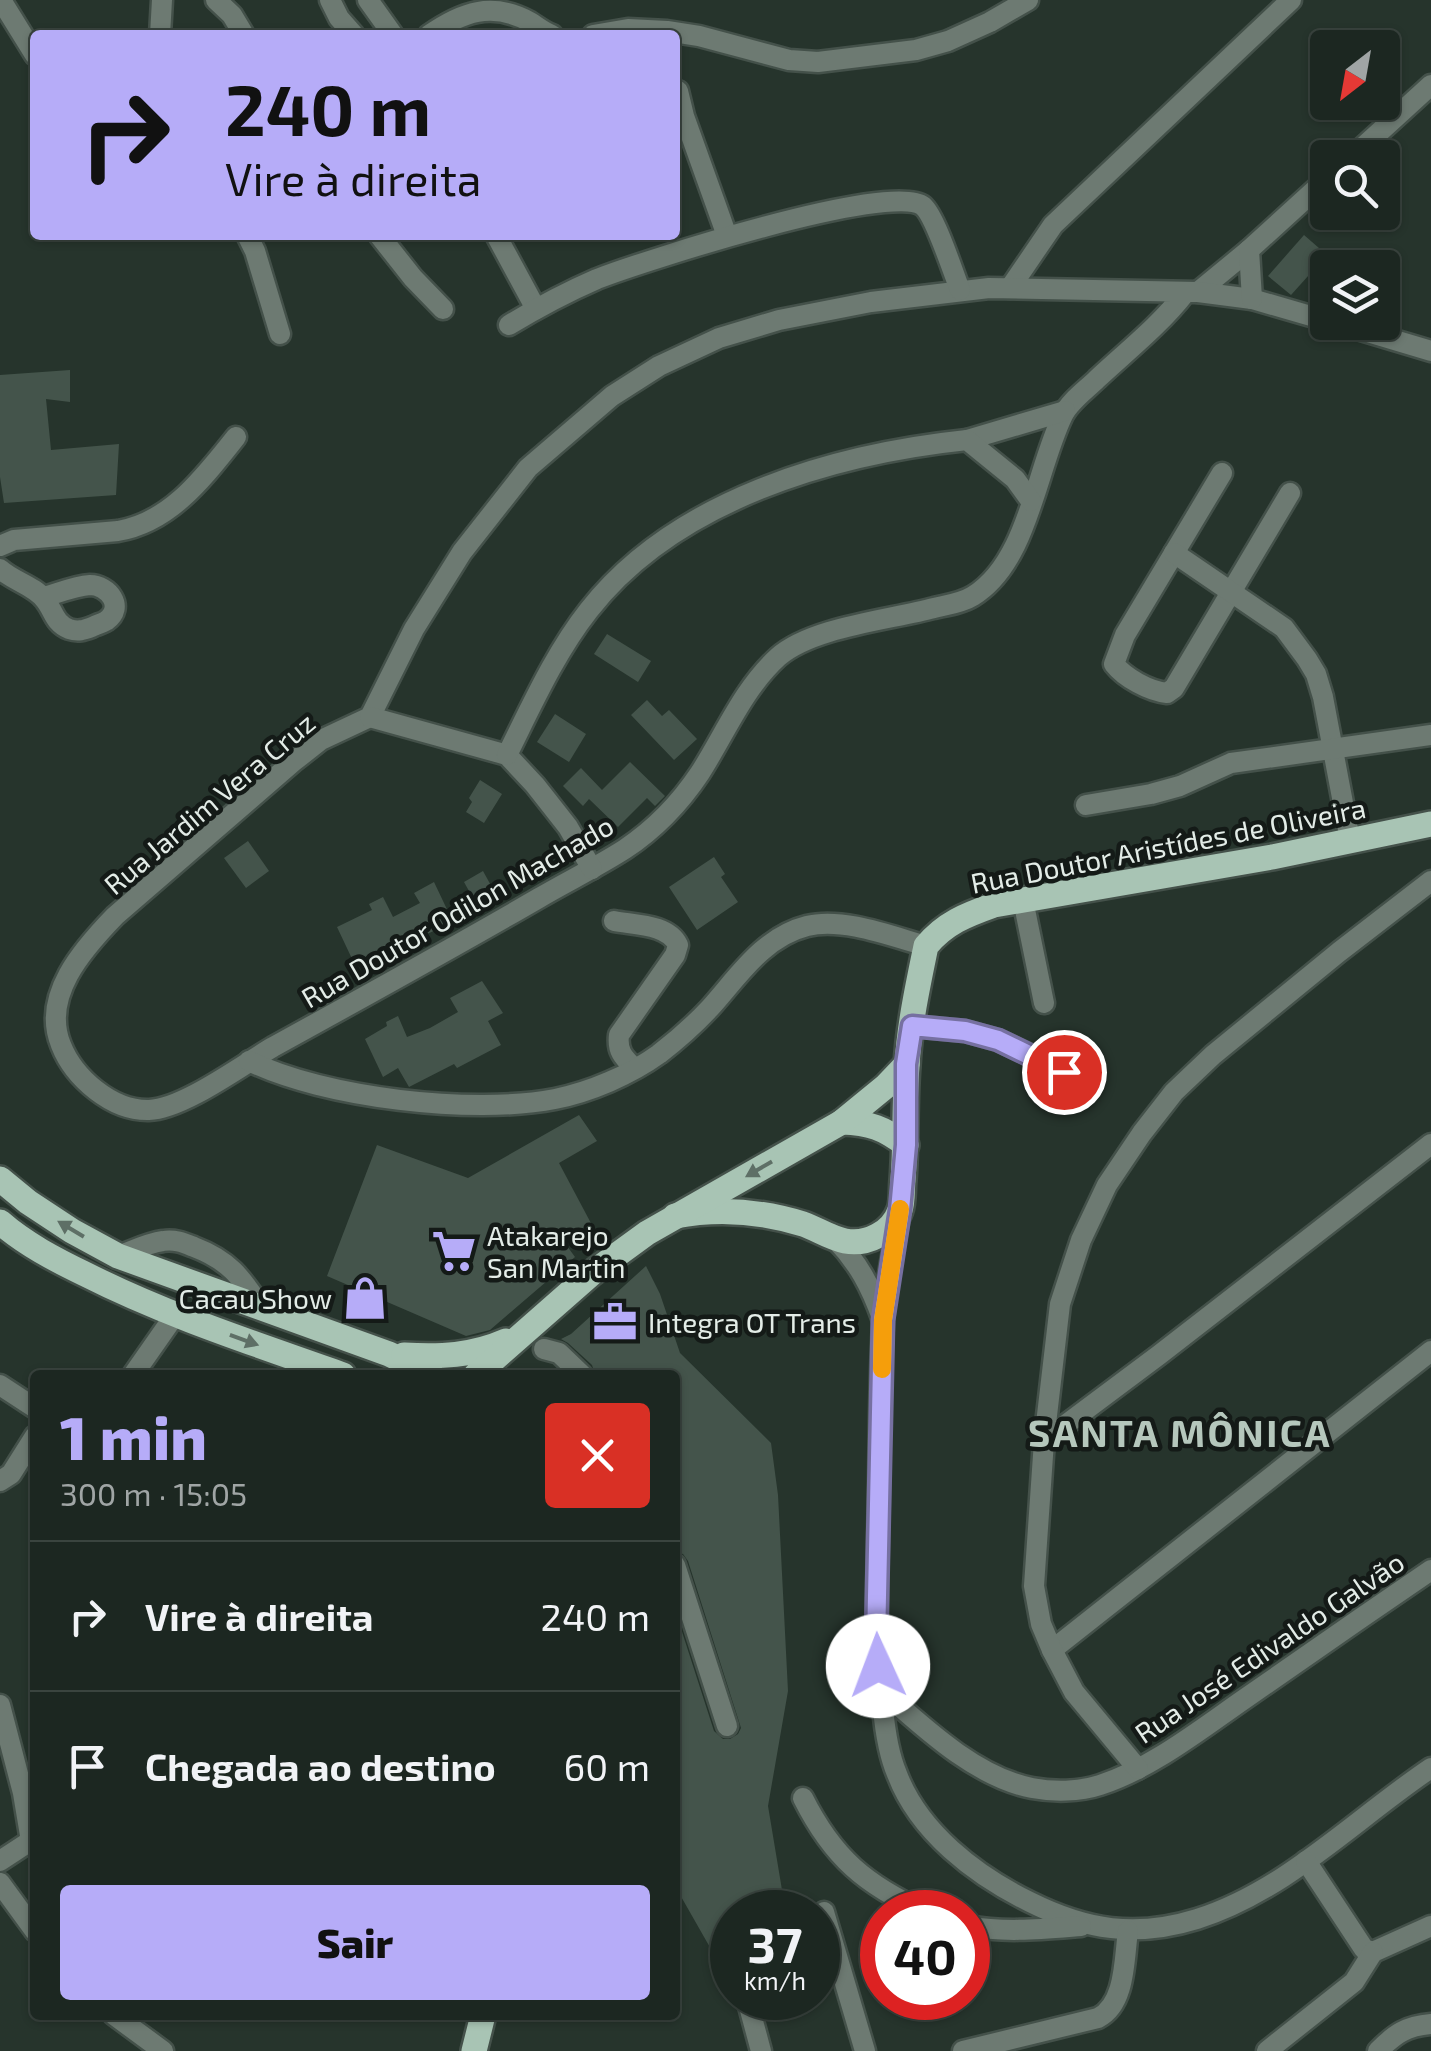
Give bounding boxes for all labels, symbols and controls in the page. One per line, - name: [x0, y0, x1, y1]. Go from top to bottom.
- north arrow: [1310, 30, 1400, 120]
- map controls: [1310, 30, 1400, 340]
- text: 240 m: [225, 66, 431, 150]
- icon: right: [60, 70, 190, 200]
- button: search: [1310, 140, 1400, 230]
- text: Vire à direita: [225, 151, 482, 205]
- button: layers: [1310, 250, 1400, 340]
- street label: Rua Jardim Vera Cruz: [97, 705, 321, 901]
- street label: Rua Doutor Aristídes de Oliveira: [968, 790, 1368, 900]
- street label: Rua Doutor Odilon Machado: [295, 808, 619, 1014]
- pin: [1022, 1030, 1107, 1115]
- icon: arrive: [1037, 1045, 1092, 1100]
- one-way arrow: [744, 1160, 773, 1177]
- place label: Atakarejo San Martin: [487, 1218, 626, 1284]
- one-way arrow: [57, 1221, 85, 1238]
- supermarket icon: Atakarejo San Martin: [430, 1227, 478, 1275]
- shop icon: Cacau Show: [341, 1274, 389, 1322]
- place label: Cacau Show: [179, 1281, 332, 1315]
- office icon: Integra OT Trans: [591, 1298, 639, 1346]
- place label: Integra OT Trans: [648, 1305, 856, 1339]
- one-way arrow: [230, 1333, 260, 1348]
- text: 1 min: [60, 1400, 207, 1472]
- button: close: [545, 1403, 650, 1508]
- district label: SANTA MÔNICA: [1028, 1409, 1332, 1455]
- text: 300 m · 15:05: [60, 1474, 247, 1512]
- street label: Rua José Edivaldo Galvão: [1128, 1544, 1410, 1750]
- icon: right: [60, 1589, 115, 1644]
- text: Vire à direita: [145, 1593, 373, 1639]
- text: 240 m: [541, 1593, 650, 1639]
- position arrow: [826, 1614, 930, 1718]
- icon: arrive: [60, 1739, 115, 1794]
- text: Chegada ao destino: [145, 1743, 496, 1789]
- text: 60 m: [564, 1743, 650, 1789]
- button: Sair: [60, 1885, 650, 2000]
- speed limit sign: 40: [860, 1890, 990, 2020]
- text: 37: [748, 1913, 802, 1973]
- text: km/h: [744, 1965, 806, 1995]

